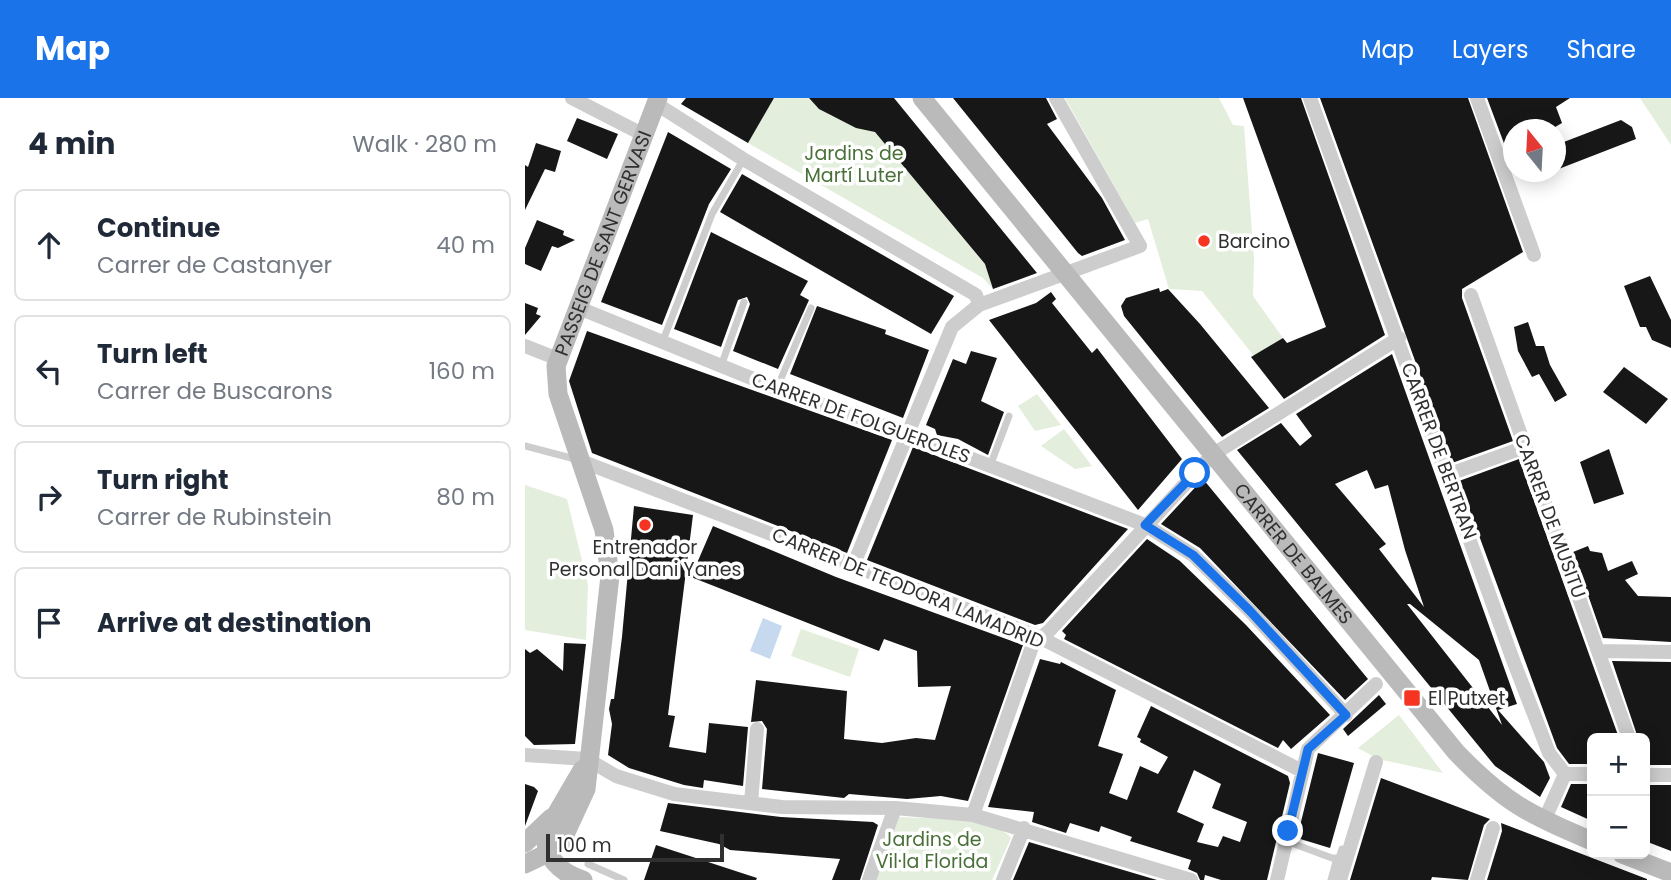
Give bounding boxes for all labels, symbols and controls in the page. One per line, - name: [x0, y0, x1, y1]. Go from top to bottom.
- text: Map: [35, 25, 110, 72]
- text: Map: [1361, 33, 1414, 66]
- text: Layers: [1452, 33, 1528, 66]
- text: Share: [1566, 33, 1636, 66]
- north arrow: [1503, 119, 1566, 182]
- text: 4 min: [28, 122, 116, 165]
- street label: PASSEIG DE SANT GERVASI: [548, 127, 658, 360]
- text: Walk · 280 m: [352, 128, 497, 160]
- park label: Jardins de Martí Luter: [804, 140, 904, 189]
- text: Continue: [97, 210, 220, 246]
- icon: ahead: [30, 226, 68, 264]
- place label: Barcino: [1218, 228, 1290, 255]
- text: 40 m: [436, 229, 495, 261]
- marker: Barcino: [1196, 233, 1212, 249]
- text: Carrer de Castanyer: [97, 249, 332, 281]
- text: Turn left: [97, 336, 208, 372]
- icon: left: [30, 352, 68, 390]
- text: 160 m: [429, 355, 495, 387]
- street label: CARRER DE BERTRAN: [1394, 359, 1484, 543]
- street label: CARRER DE FOLGUEROLES: [748, 366, 974, 470]
- text: Carrer de Buscarons: [97, 375, 333, 407]
- street label: CARRER DE MUSITU: [1508, 430, 1592, 602]
- route start: [1179, 457, 1210, 488]
- text: Turn right: [97, 462, 229, 498]
- street label: CARRER DE BALMES: [1228, 477, 1360, 630]
- icon: right: [30, 478, 68, 516]
- text: 80 m: [436, 481, 495, 513]
- text: Carrer de Rubinstein: [97, 501, 332, 533]
- marker: Entrenador Personal Dani Yanes: [637, 517, 653, 533]
- street label: CARRER DE TEODORA LAMADRID: [768, 521, 1048, 655]
- place label: Entrenador Personal Dani Yanes: [549, 534, 741, 583]
- icon: arrive: [30, 604, 68, 642]
- text: Arrive at destination: [97, 605, 372, 641]
- place label: El Putxet: [1428, 685, 1505, 712]
- marker: El Putxet: [1402, 688, 1422, 708]
- map controls: [1587, 733, 1650, 859]
- button: +: [1587, 733, 1650, 796]
- button: −: [1587, 796, 1650, 859]
- route end: [1272, 815, 1303, 846]
- park label: Jardins de Vil·la Florida: [876, 826, 988, 875]
- scale bar: [546, 831, 725, 863]
- text: 100 m: [557, 832, 612, 859]

